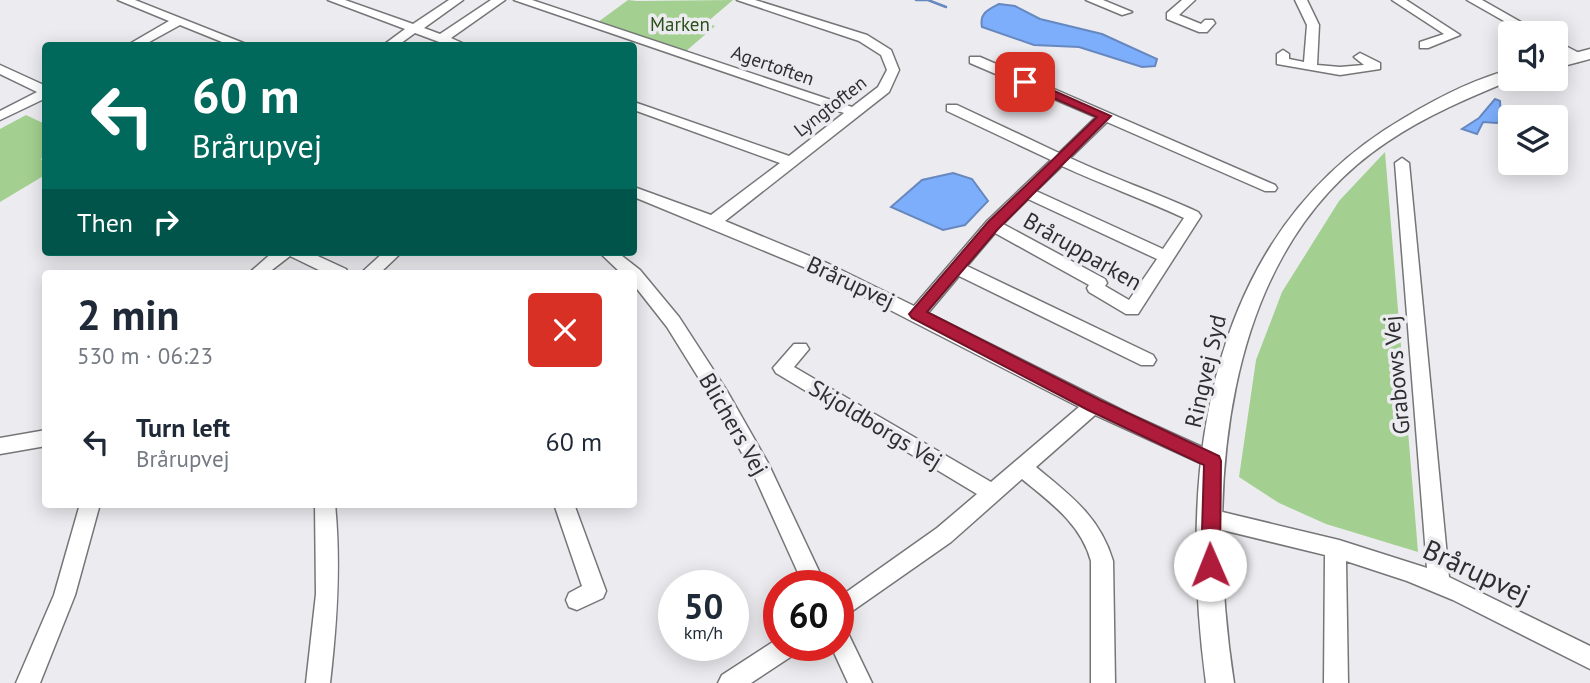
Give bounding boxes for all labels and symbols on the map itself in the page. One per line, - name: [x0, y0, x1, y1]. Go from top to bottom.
- park label: Marken: [650, 12, 710, 36]
- street label: Agertoften: [728, 40, 818, 90]
- pin: [995, 52, 1055, 112]
- street label: Lyngtoften: [789, 70, 871, 142]
- street label: Brårupparken: [1019, 205, 1147, 297]
- street label: Brårupvej: [802, 249, 900, 315]
- street label: Ringvej Syd: [1178, 312, 1232, 430]
- street label: Grabows Vej: [1376, 314, 1416, 436]
- street label: Blichers Vej: [693, 368, 775, 480]
- street label: Skjoldborgs Vej: [804, 373, 948, 475]
- position arrow: [1173, 528, 1247, 602]
- street label: Brårupvej: [1417, 530, 1537, 612]
- speed limit sign: 60: [763, 570, 854, 661]

